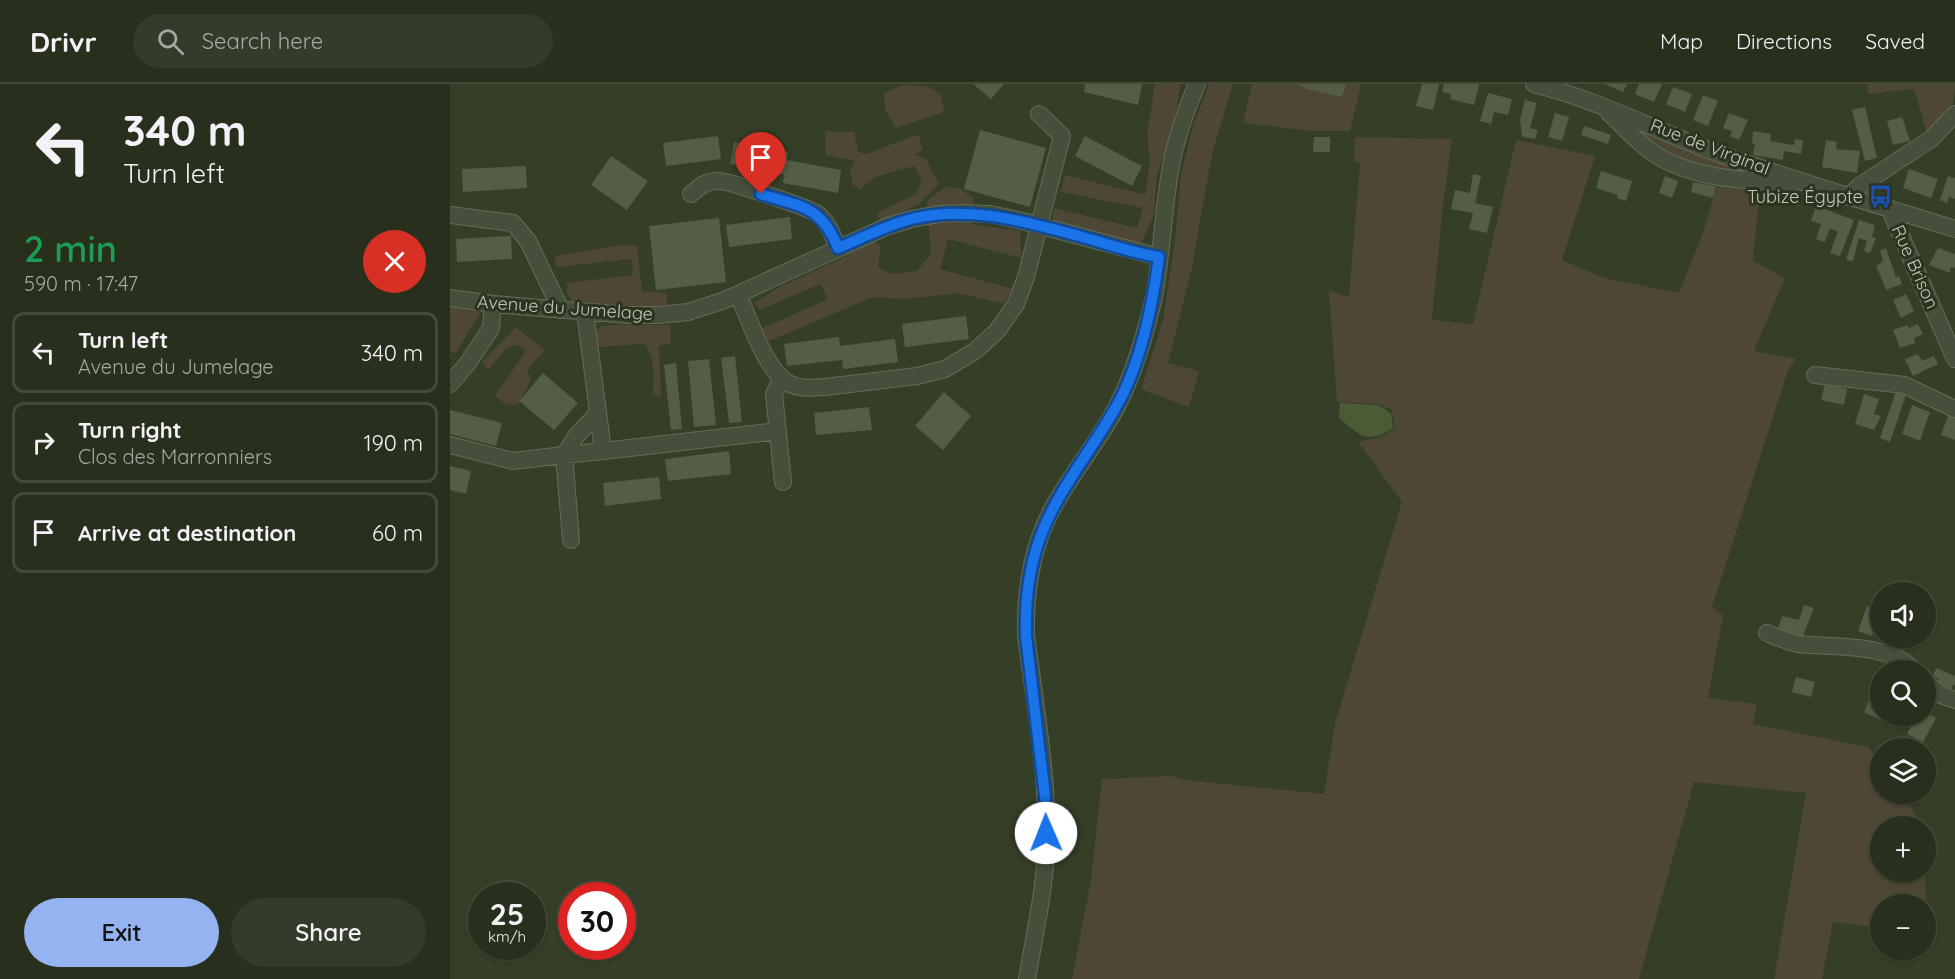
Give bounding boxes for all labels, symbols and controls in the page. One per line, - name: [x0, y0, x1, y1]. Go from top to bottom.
- search box: [133, 14, 553, 68]
- text: Drivr: [30, 24, 97, 59]
- icon: search: [154, 25, 187, 58]
- text: Search here: [202, 27, 323, 55]
- text: Map: [1660, 28, 1703, 54]
- text: Directions: [1736, 28, 1832, 54]
- text: Saved: [1865, 28, 1925, 54]
- text: 340 m: [123, 104, 247, 157]
- icon: left: [24, 108, 102, 186]
- street label: Rue de Virginal: [1647, 113, 1773, 180]
- pin: [735, 132, 786, 194]
- icon: arrive: [744, 141, 777, 174]
- text: Turn left: [123, 156, 225, 190]
- bus stop icon: Tubize Égypte: [1868, 184, 1894, 210]
- place label: Tubize Égypte: [1747, 185, 1863, 208]
- street label: Rue Brison: [1887, 221, 1944, 312]
- text: 2 min: [24, 226, 117, 271]
- button: close: [363, 230, 426, 293]
- text: 590 m · 17:47: [24, 271, 138, 296]
- street label: Avenue du Jumelage: [476, 290, 654, 325]
- text: Turn left: [78, 326, 168, 354]
- icon: left: [27, 336, 60, 369]
- text: 340 m: [361, 339, 423, 367]
- text: Avenue du Jumelage: [78, 354, 274, 379]
- text: Turn right: [78, 416, 182, 444]
- icon: right: [27, 426, 60, 459]
- text: 190 m: [363, 429, 423, 457]
- text: Clos des Marronniers: [78, 444, 272, 469]
- icon: arrive: [27, 516, 60, 549]
- text: Arrive at destination: [78, 519, 296, 547]
- text: 60 m: [372, 519, 423, 547]
- map controls: [1870, 582, 1936, 960]
- button: sound: [1870, 582, 1936, 648]
- button: search: [1870, 660, 1936, 726]
- button: layers: [1870, 738, 1936, 804]
- position arrow: [1014, 801, 1078, 865]
- button: +: [1870, 816, 1936, 882]
- speed limit sign: 30: [558, 882, 636, 960]
- button: −: [1870, 894, 1936, 960]
- text: 25: [490, 895, 524, 933]
- button: Exit: [24, 898, 219, 967]
- button: Share: [231, 898, 426, 967]
- text: km/h: [488, 927, 526, 946]

